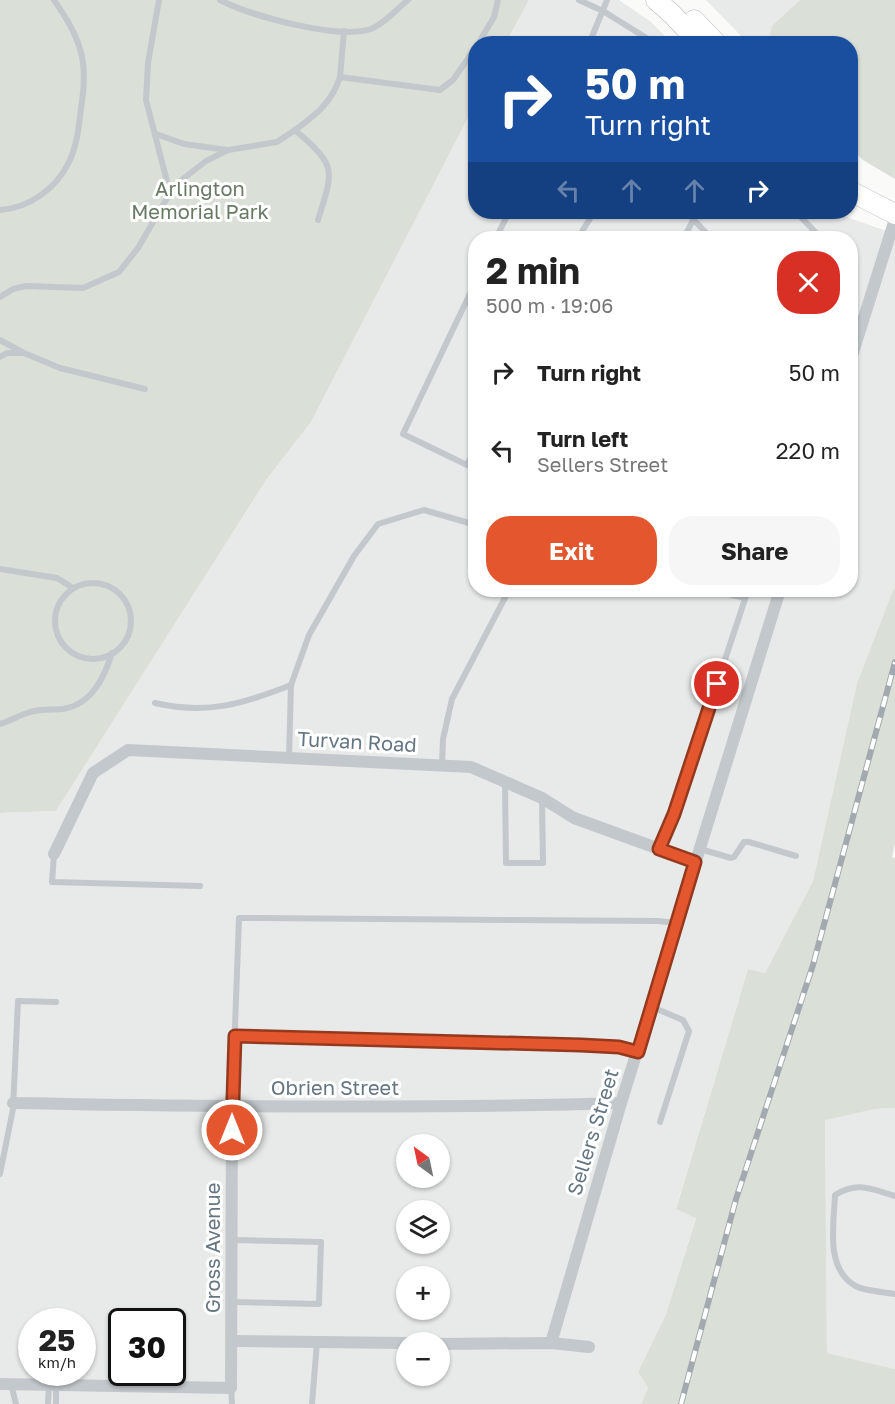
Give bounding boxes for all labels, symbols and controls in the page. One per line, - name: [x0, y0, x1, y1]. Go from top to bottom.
- text: 50 m: [585, 58, 685, 108]
- icon: right: [486, 60, 564, 138]
- text: Turn right: [585, 109, 711, 141]
- icon: left: [552, 174, 585, 207]
- icon: ahead: [615, 174, 648, 207]
- icon: ahead: [678, 174, 711, 207]
- icon: right: [741, 174, 774, 207]
- park label: Arlington Memorial Park: [131, 176, 269, 223]
- text: 2 min: [486, 249, 580, 292]
- button: close: [777, 251, 840, 314]
- text: 500 m · 19:06: [486, 293, 613, 317]
- icon: right: [486, 356, 519, 389]
- text: Turn right: [537, 359, 641, 386]
- text: 50 m: [789, 359, 840, 386]
- text: Turn left: [537, 425, 628, 452]
- icon: left: [486, 434, 519, 467]
- text: 220 m: [776, 437, 840, 464]
- text: Sellers Street: [537, 452, 668, 476]
- button: Exit: [486, 516, 657, 585]
- button: Share: [669, 516, 840, 585]
- pin: [691, 658, 742, 709]
- icon: arrive: [700, 667, 733, 700]
- street label: Turvan Road: [297, 726, 417, 756]
- street label: Sellers Street: [561, 1065, 623, 1198]
- street label: Obrien Street: [271, 1075, 399, 1099]
- position arrow: [200, 1098, 264, 1162]
- north arrow: [396, 1134, 450, 1188]
- map controls: [396, 1134, 450, 1386]
- street label: Gross Avenue: [200, 1183, 224, 1313]
- button: layers: [396, 1200, 450, 1254]
- button: +: [396, 1266, 450, 1320]
- speed limit sign: 30: [108, 1308, 186, 1386]
- text: 25: [39, 1322, 75, 1358]
- button: −: [396, 1332, 450, 1386]
- text: km/h: [38, 1353, 76, 1371]

